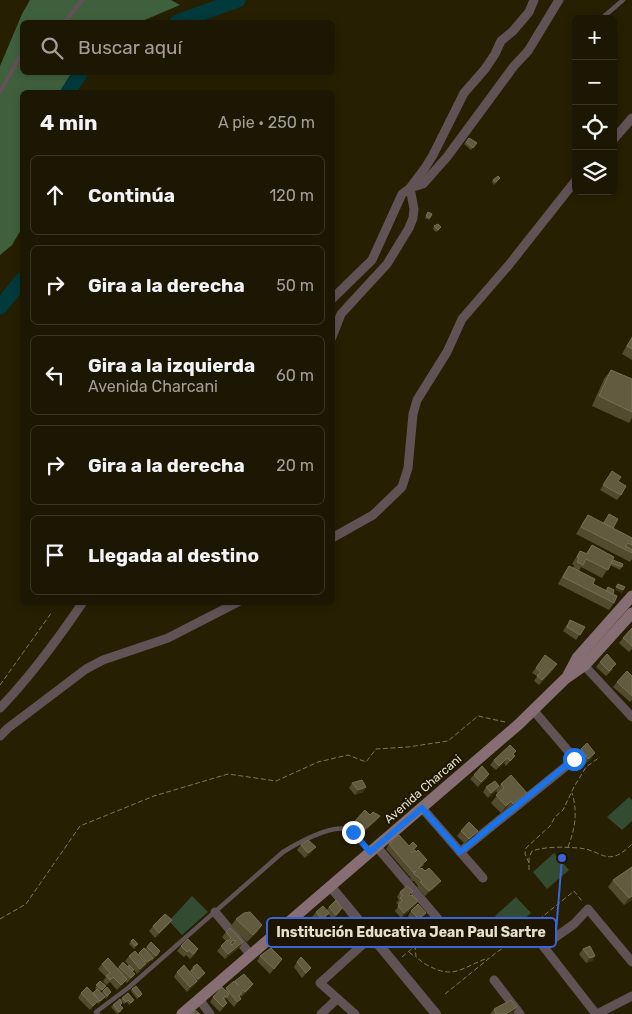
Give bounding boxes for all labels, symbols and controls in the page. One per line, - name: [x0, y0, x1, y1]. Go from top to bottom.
- map controls: [572, 15, 617, 195]
- button: +: [572, 15, 617, 60]
- search box: [20, 20, 335, 75]
- icon: search: [38, 34, 66, 62]
- text: Buscar aquí: [78, 36, 182, 59]
- button: −: [572, 60, 617, 105]
- button: locate: [572, 105, 617, 150]
- text: 4 min: [40, 110, 98, 135]
- text: A pie · 250 m: [218, 113, 315, 132]
- button: layers: [572, 150, 617, 195]
- icon: ahead: [41, 181, 69, 209]
- text: Continúa: [88, 184, 175, 207]
- text: 120 m: [269, 186, 314, 205]
- icon: right: [41, 271, 69, 299]
- text: Gira a la derecha: [88, 274, 245, 297]
- text: 50 m: [276, 276, 314, 295]
- text: Gira a la izquierda: [88, 354, 255, 377]
- icon: left: [41, 361, 69, 389]
- text: 60 m: [276, 366, 314, 385]
- text: Avenida Charcani: [88, 377, 218, 396]
- icon: right: [41, 451, 69, 479]
- text: Gira a la derecha: [88, 454, 245, 477]
- text: 20 m: [276, 456, 314, 475]
- icon: arrive: [41, 541, 69, 569]
- text: Llegada al destino: [88, 544, 259, 567]
- route start: [563, 748, 586, 771]
- street label: Avenida Charcani: [382, 752, 464, 826]
- route end: [342, 821, 365, 844]
- callout: Institución Educativa Jean Paul Sartre: [267, 918, 556, 947]
- text: Institución Educativa Jean Paul Sartre: [276, 924, 546, 941]

